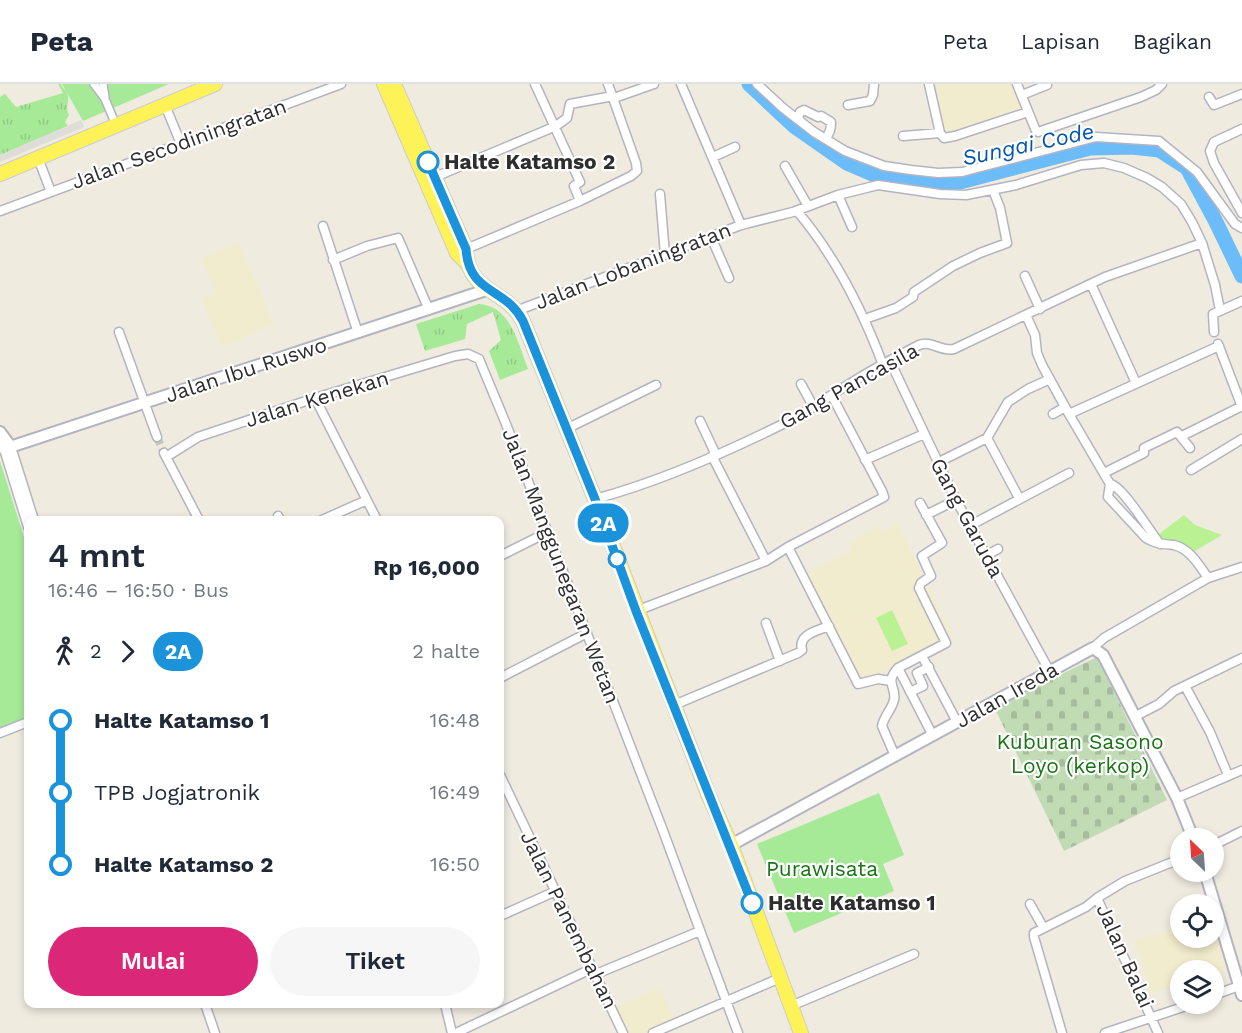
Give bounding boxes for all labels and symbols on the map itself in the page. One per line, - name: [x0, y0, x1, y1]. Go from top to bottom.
- street label: Jalan Secodiningratan: [68, 93, 290, 194]
- water label: Sungai Code: [960, 118, 1096, 171]
- place label: Halte Katamso 2: [444, 149, 615, 174]
- marker: Halte Katamso 2: [417, 151, 439, 173]
- street label: Jalan Lobaningratan: [531, 217, 734, 314]
- street label: Jalan Ibu Ruswo: [162, 332, 330, 407]
- street label: Gang Pancasila: [775, 337, 923, 434]
- street label: Jalan Kenekan: [242, 365, 392, 432]
- street label: Jalan Manggunegaran Wetan: [497, 425, 626, 707]
- street label: Gang Garuda: [925, 454, 1010, 582]
- line badge: 2A: [576, 504, 630, 542]
- unlabelled marker: [608, 550, 626, 568]
- street label: Jalan Ireda: [951, 656, 1062, 733]
- park label: Kuburan Sasono Loyo (kerkop): [996, 729, 1164, 778]
- street label: Jalan Panembahan: [516, 827, 623, 1013]
- north arrow: [1170, 828, 1224, 882]
- park label: Purawisata: [766, 856, 878, 881]
- place label: Halte Katamso 1: [768, 890, 936, 915]
- marker: Halte Katamso 1: [741, 892, 763, 914]
- street label: Jalan Balai: [1091, 900, 1160, 1012]

